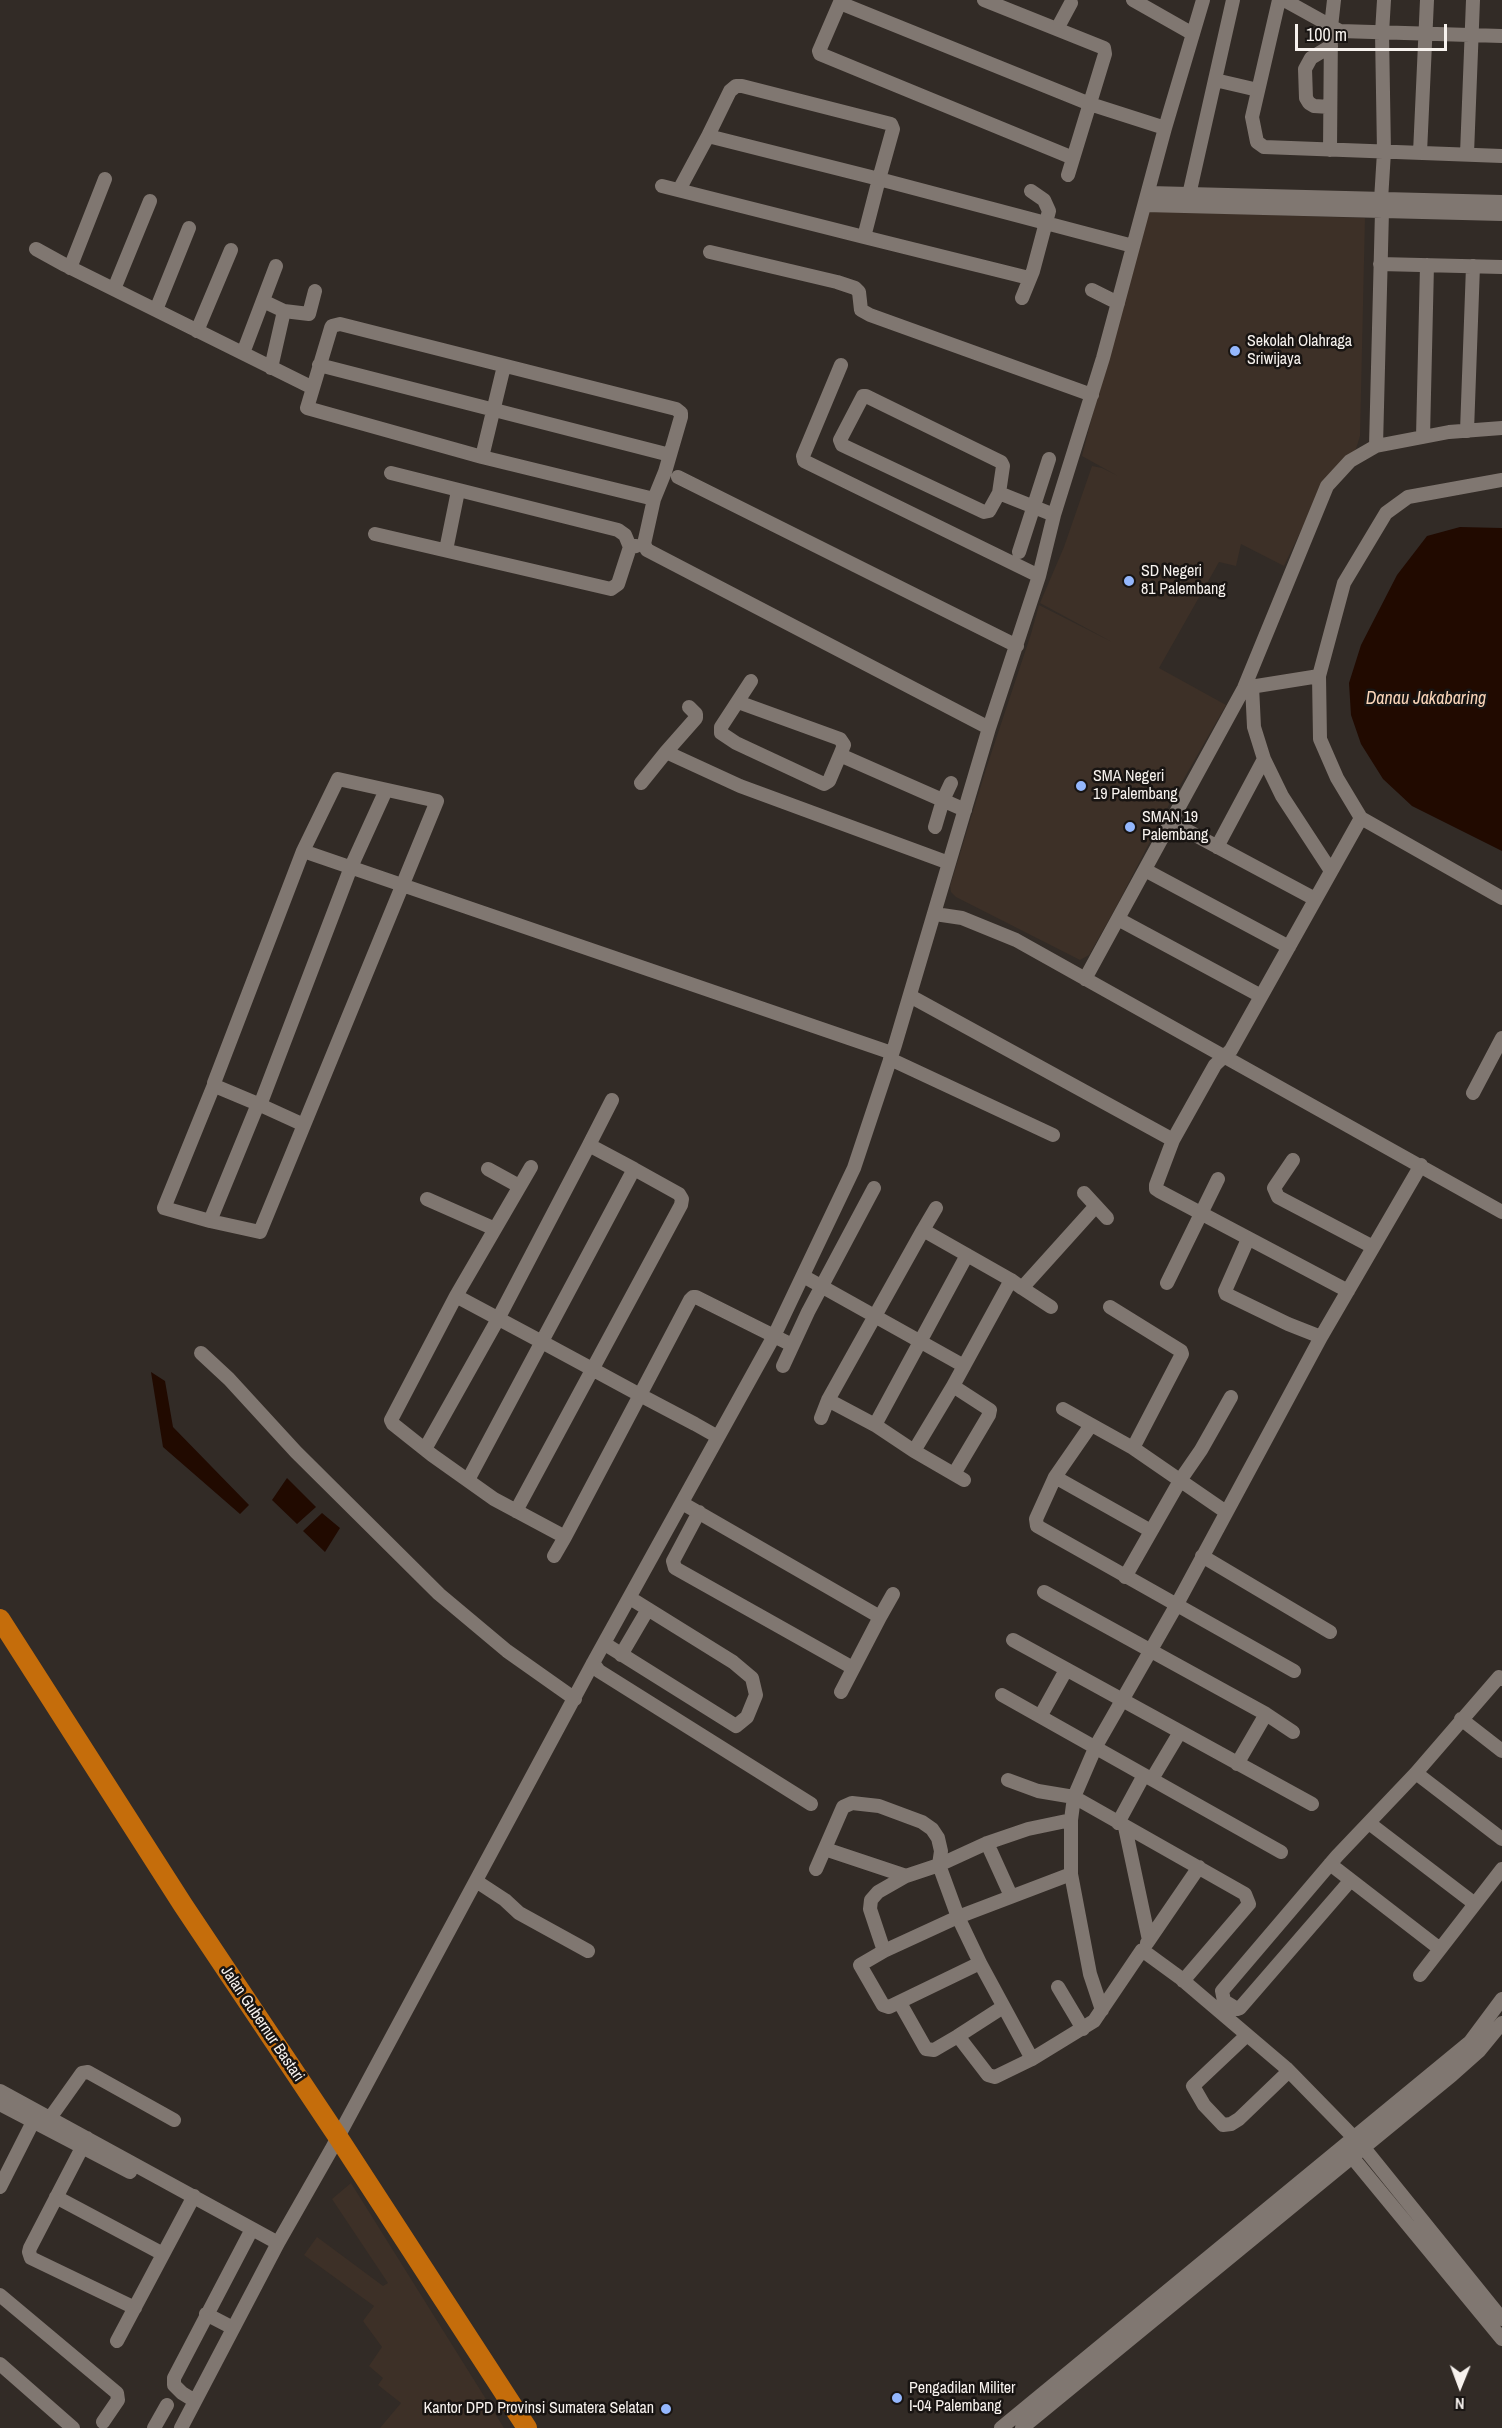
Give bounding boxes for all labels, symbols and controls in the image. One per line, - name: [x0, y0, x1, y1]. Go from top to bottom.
- scale bar: [1298, 12, 1450, 50]
- text: 100 m: [1306, 22, 1347, 47]
- place label: Sekolah Olahraga Sriwijaya: [1247, 332, 1352, 370]
- marker: Sekolah Olahraga Sriwijaya: [1228, 344, 1242, 358]
- place label: SD Negeri 81 Palembang: [1141, 562, 1226, 600]
- marker: SD Negeri 81 Palembang: [1122, 574, 1136, 588]
- water label: Danau Jakabaring: [1366, 688, 1486, 710]
- place label: SMA Negeri 19 Palembang: [1093, 767, 1178, 805]
- marker: SMA Negeri 19 Palembang: [1074, 779, 1088, 793]
- place label: SMAN 19 Palembang: [1142, 808, 1208, 846]
- marker: SMAN 19 Palembang: [1123, 820, 1137, 834]
- street label: Jalan Gubernur Bastari: [216, 1962, 308, 2086]
- north arrow: [1430, 2356, 1490, 2416]
- place label: Pengadilan Militer I-04 Palembang: [909, 2379, 1015, 2417]
- marker: Pengadilan Militer I-04 Palembang: [890, 2391, 904, 2405]
- text: N: [1455, 2393, 1465, 2415]
- place label: Kantor DPD Provinsi Sumatera Selatan: [424, 2399, 654, 2419]
- marker: Kantor DPD Provinsi Sumatera Selatan: [659, 2402, 673, 2416]

